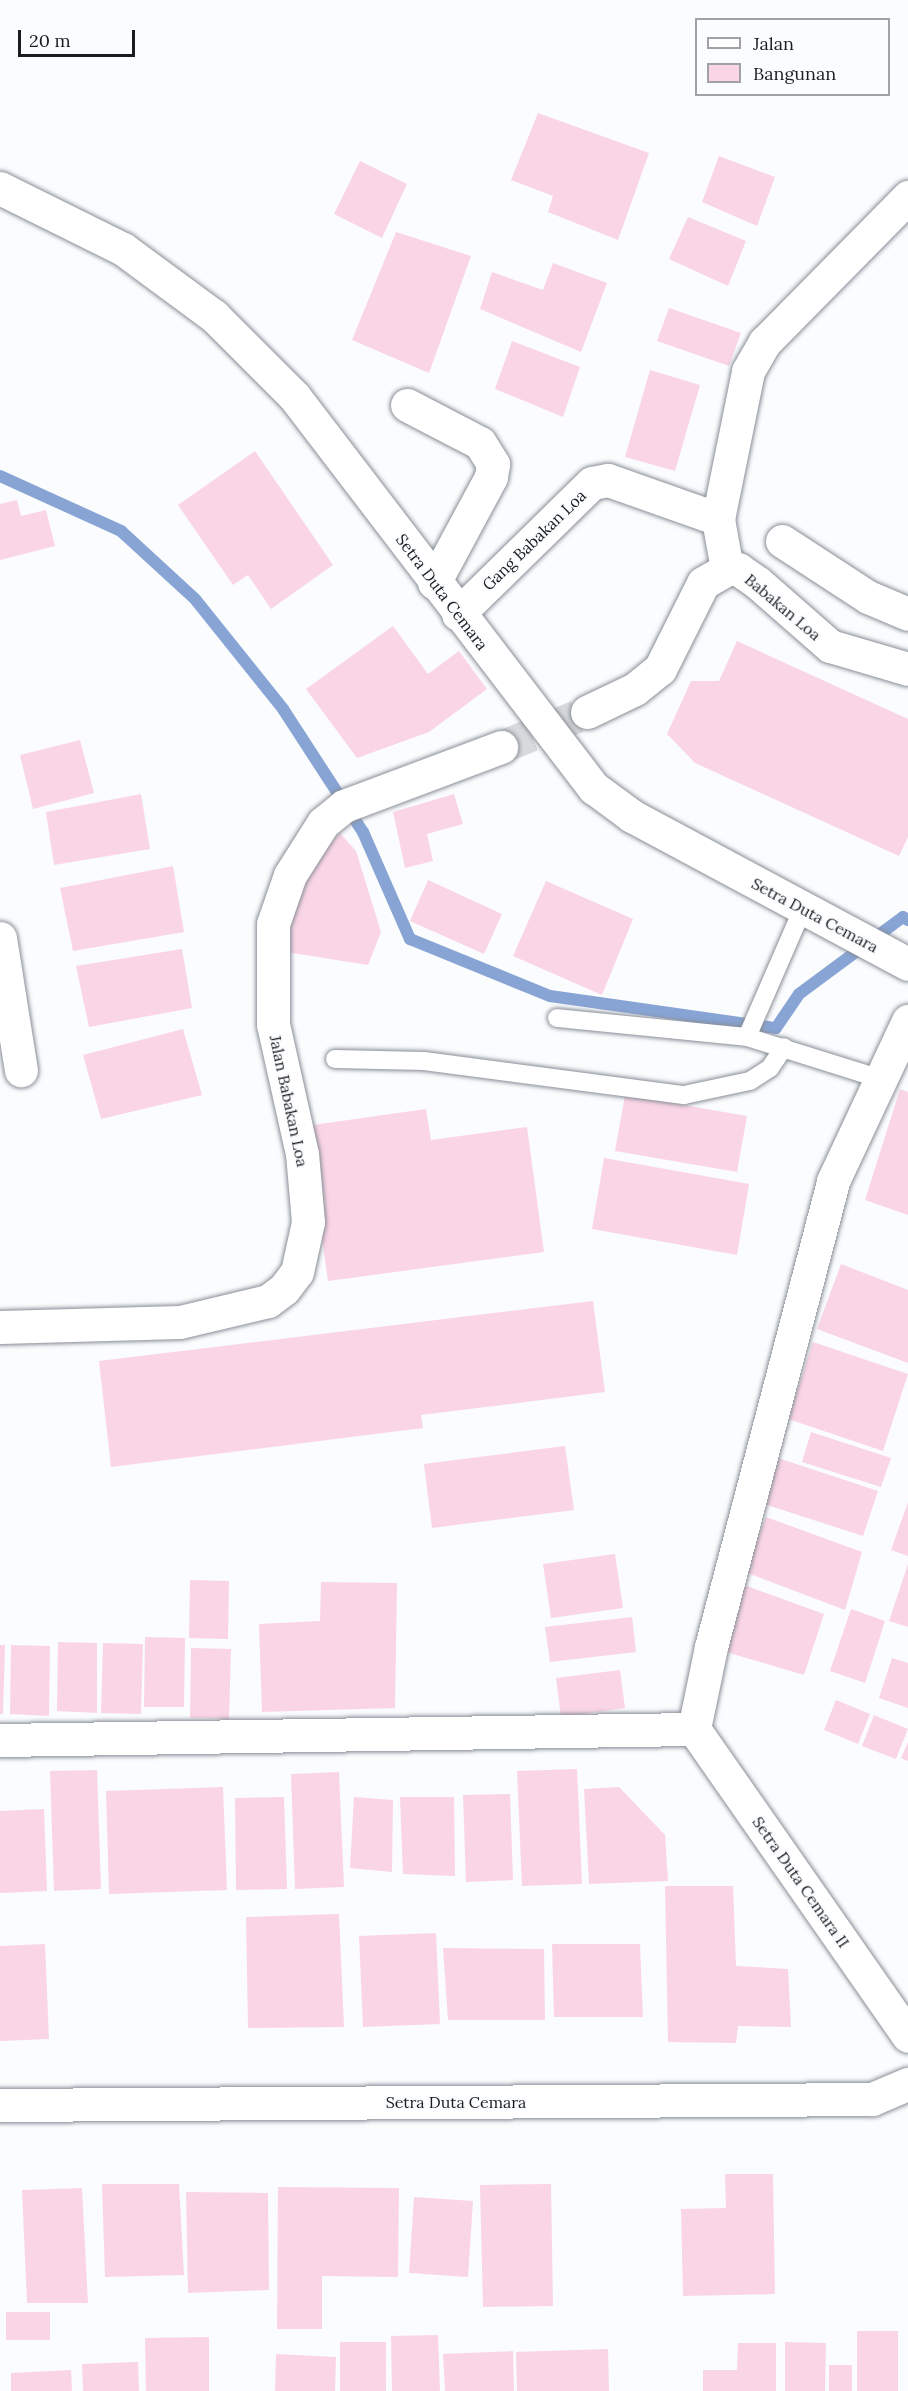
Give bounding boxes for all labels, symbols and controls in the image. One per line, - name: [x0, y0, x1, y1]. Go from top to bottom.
- scale bar: [21, 18, 138, 56]
- legend: [695, 18, 890, 96]
- text: 20 m: [29, 29, 71, 52]
- text: Jalan: [753, 32, 794, 55]
- text: Bangunan: [753, 62, 836, 85]
- street label: Gang Babakan Loa: [478, 486, 590, 594]
- street label: Setra Duta Cemara: [392, 530, 492, 654]
- street label: Babakan Loa: [741, 570, 825, 644]
- street label: Setra Duta Cemara: [748, 873, 882, 957]
- street label: Jalan Babakan Loa: [266, 1034, 312, 1168]
- street label: Setra Duta Cemara II: [748, 1813, 854, 1951]
- street label: Setra Duta Cemara: [386, 2092, 526, 2112]

